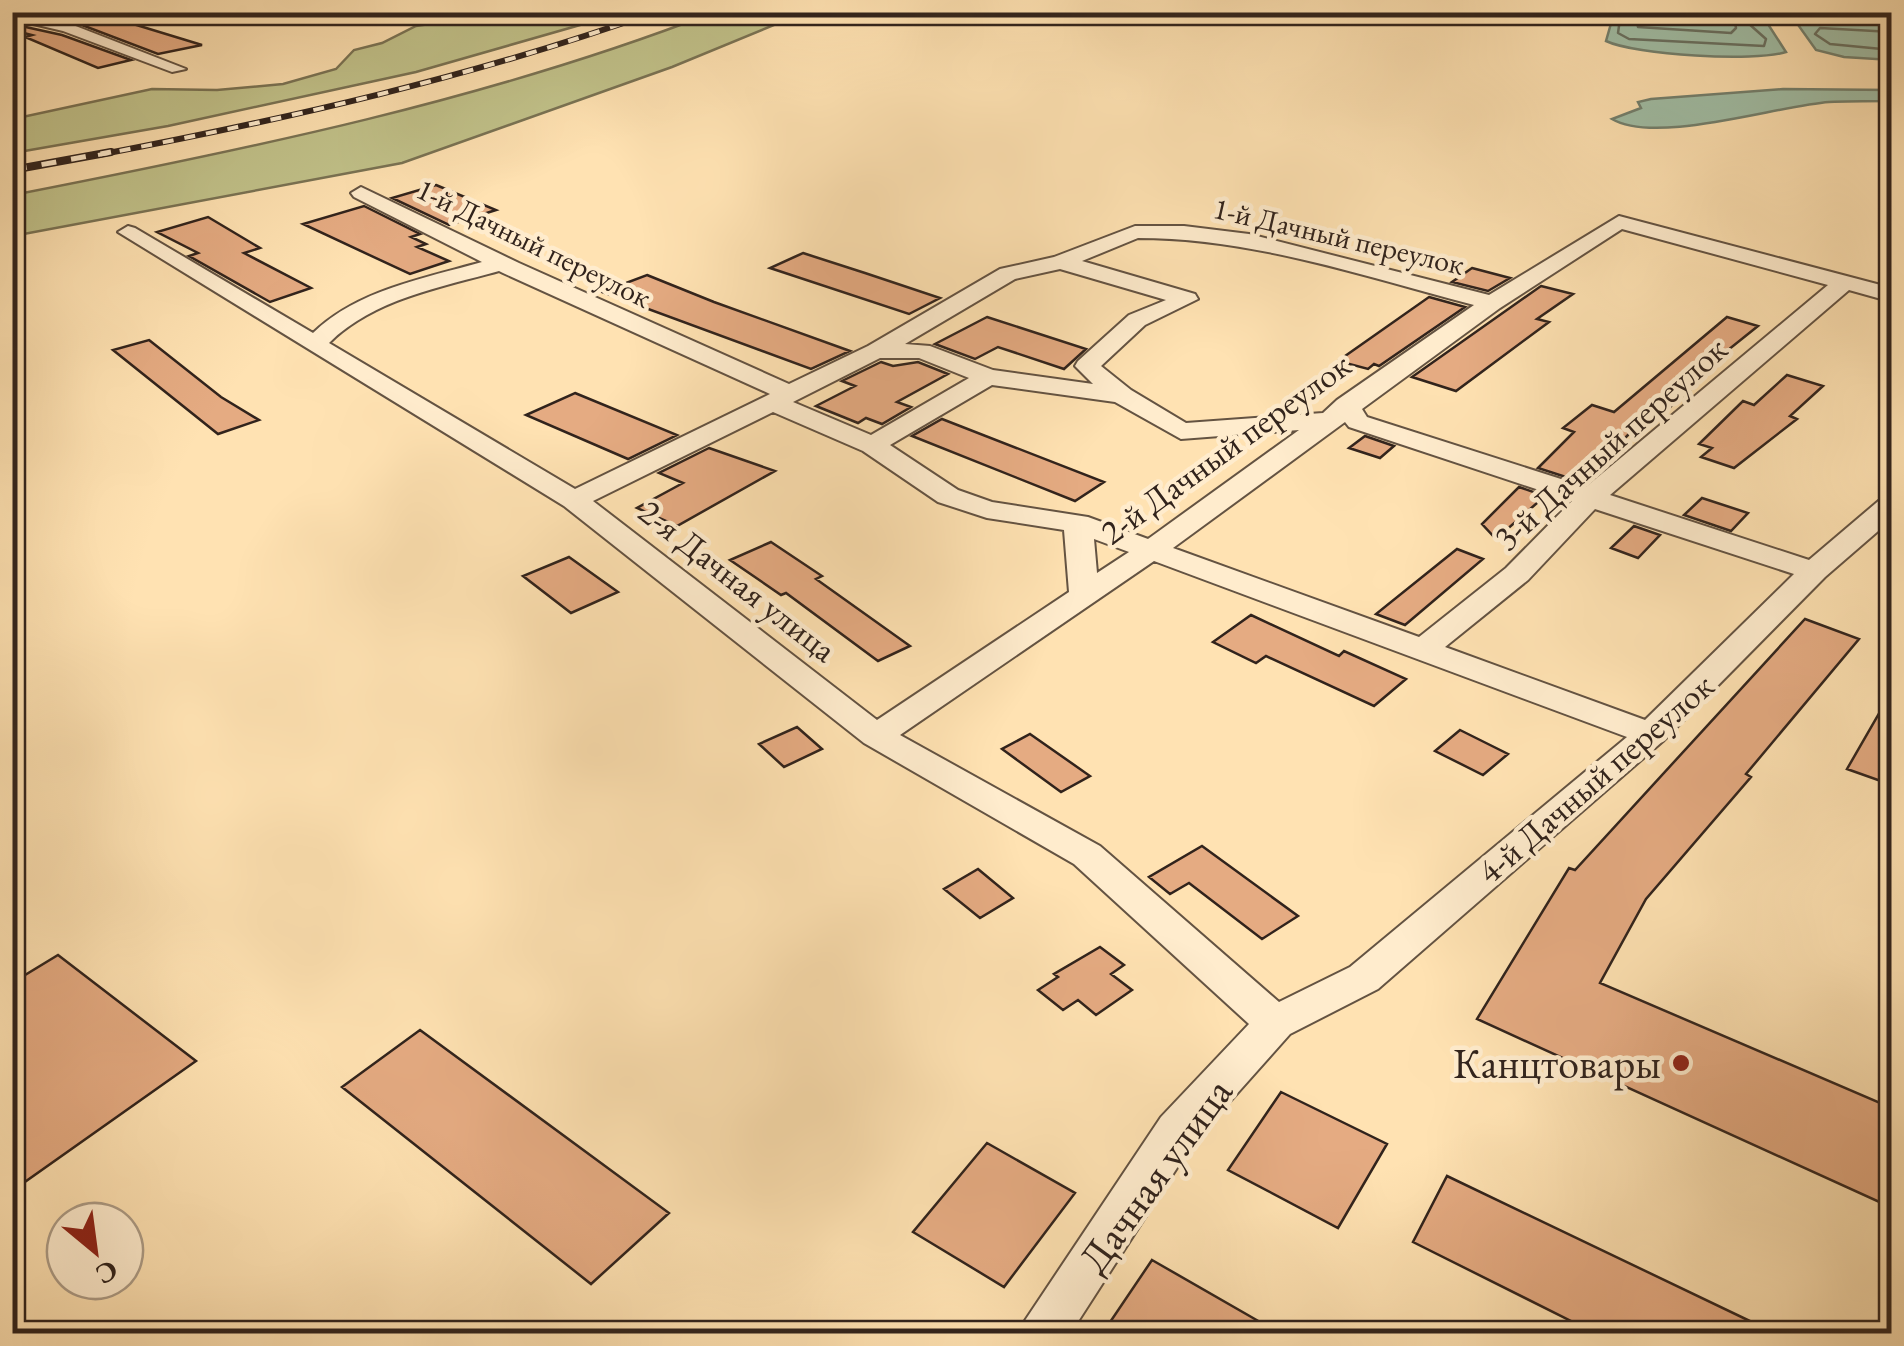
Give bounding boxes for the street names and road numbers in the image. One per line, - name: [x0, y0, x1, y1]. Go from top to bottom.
- street label: 1-й Дачный переулок: [410, 169, 658, 317]
- street label: 1-й Дачный переулок: [1210, 188, 1468, 284]
- street label: 3-й Дачный переулок: [1484, 326, 1737, 561]
- street label: 2-й Дачный переулок: [1091, 342, 1360, 555]
- street label: 2-я Дачная улица: [629, 489, 846, 672]
- street label: 4-й Дачный переулок: [1467, 663, 1723, 894]
- street label: Дачная улица: [1066, 1066, 1244, 1283]

